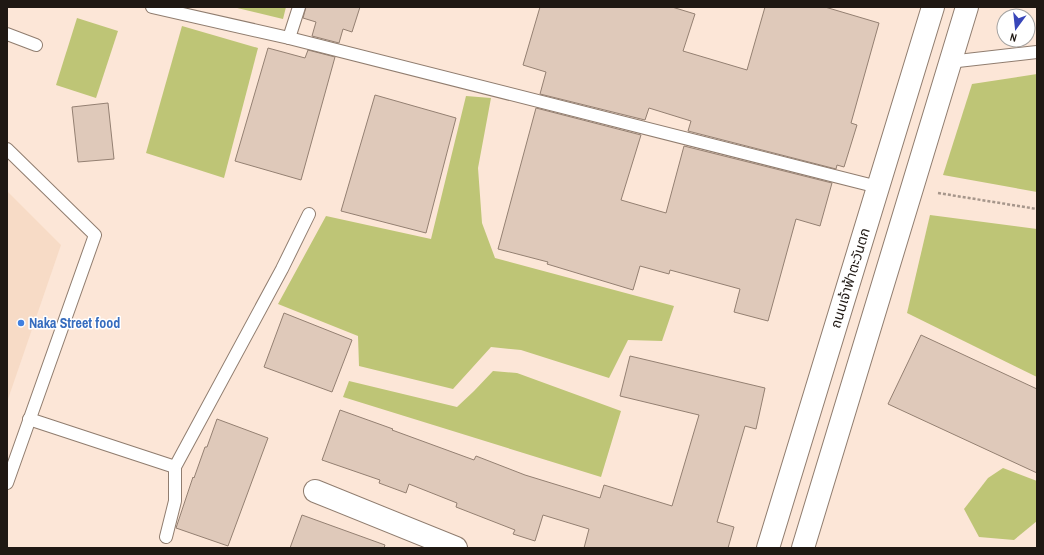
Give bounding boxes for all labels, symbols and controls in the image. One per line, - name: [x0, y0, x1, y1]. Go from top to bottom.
- north arrow: [996, 8, 1036, 48]
- text: N: [1008, 30, 1018, 45]
- street label: ถนนเจ้าฟ้าตะวันตก: [826, 226, 874, 330]
- place label: Naka Street food: [29, 314, 120, 332]
- marker: Naka Street food: [16, 318, 26, 328]

